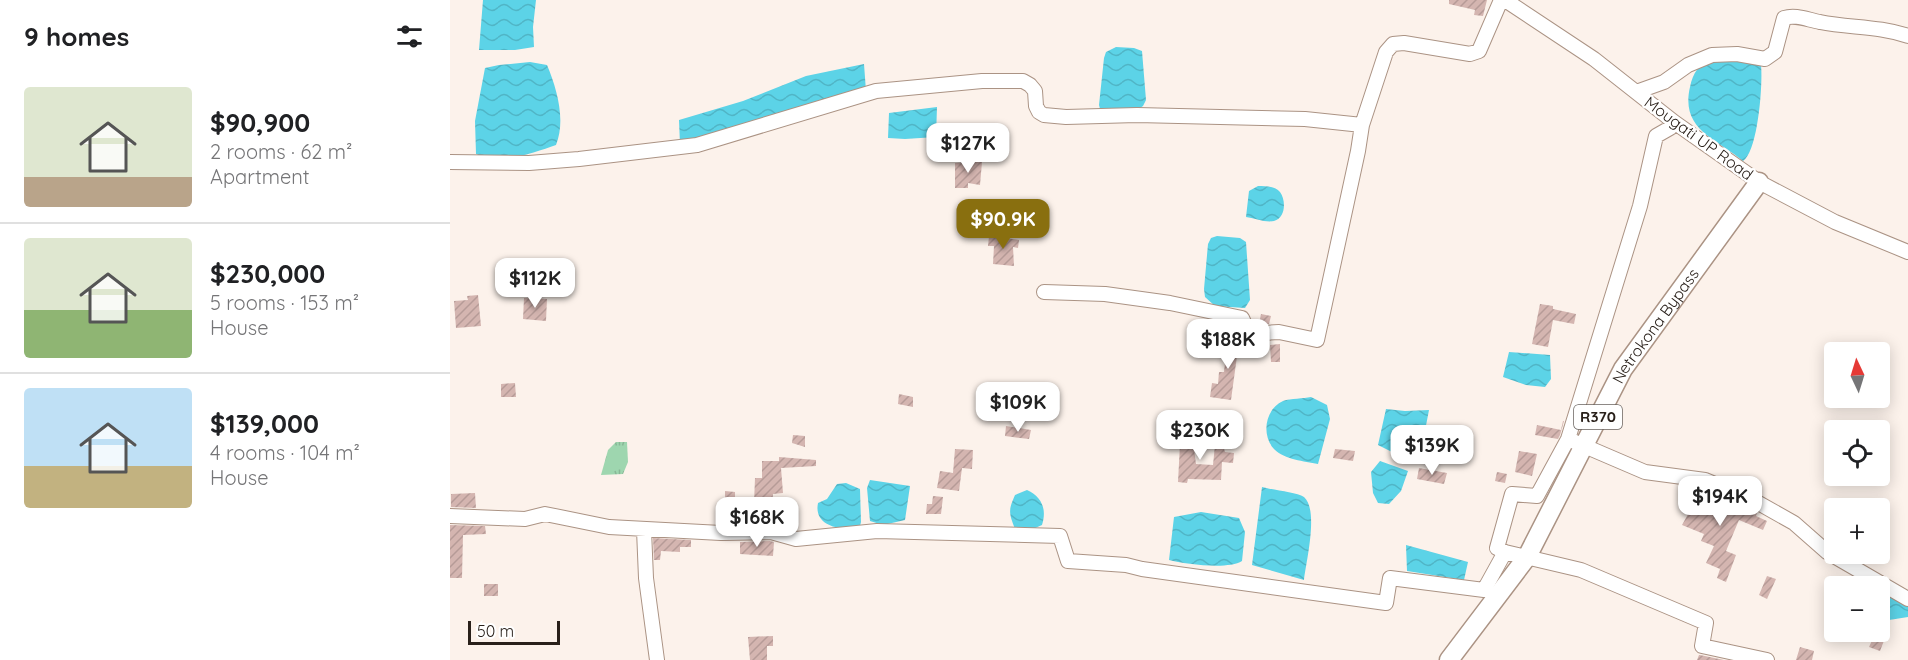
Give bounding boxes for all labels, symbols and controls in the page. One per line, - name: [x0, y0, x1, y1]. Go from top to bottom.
- text: 9 homes: [24, 20, 129, 53]
- icon: filters: [393, 20, 426, 53]
- street label: Mougati UP Road: [1641, 92, 1757, 184]
- text: $90,900: [210, 106, 310, 139]
- icon: home: [72, 111, 144, 183]
- pin: $127K: [926, 123, 1010, 174]
- text: $127K: [940, 130, 996, 155]
- text: 2 rooms · 62 m²: [210, 139, 352, 164]
- text: Apartment: [210, 164, 310, 189]
- pin: $90.9K: [954, 199, 1052, 250]
- text: $90.9K: [970, 206, 1036, 231]
- text: $230,000: [210, 257, 325, 290]
- pin: $112K: [493, 258, 577, 309]
- icon: home: [72, 262, 144, 334]
- street label: Netrokona Bypass: [1607, 264, 1703, 387]
- text: $112K: [509, 265, 561, 290]
- text: 5 rooms · 153 m²: [210, 290, 359, 315]
- text: House: [210, 315, 269, 340]
- pin: $188K: [1186, 319, 1270, 370]
- text: $188K: [1201, 326, 1255, 351]
- north arrow: [1824, 342, 1890, 408]
- map controls: [1824, 342, 1890, 642]
- pin: $109K: [976, 382, 1060, 433]
- text: $109K: [990, 389, 1046, 414]
- road number: R370: [1574, 405, 1622, 429]
- text: $139,000: [210, 407, 319, 440]
- pin: $230K: [1158, 410, 1242, 461]
- icon: home: [72, 412, 144, 484]
- text: $230K: [1170, 417, 1230, 442]
- button: locate: [1824, 420, 1890, 486]
- pin: $139K: [1390, 425, 1474, 476]
- text: $139K: [1405, 432, 1459, 457]
- text: 4 rooms · 104 m²: [210, 440, 360, 465]
- text: House: [210, 465, 269, 490]
- pin: $194K: [1678, 476, 1762, 527]
- text: $194K: [1692, 483, 1748, 508]
- pin: $168K: [715, 497, 799, 548]
- button: +: [1824, 498, 1890, 564]
- text: $168K: [730, 504, 784, 529]
- button: −: [1824, 576, 1890, 642]
- scale bar: [468, 618, 560, 646]
- text: 50 m: [477, 621, 514, 641]

